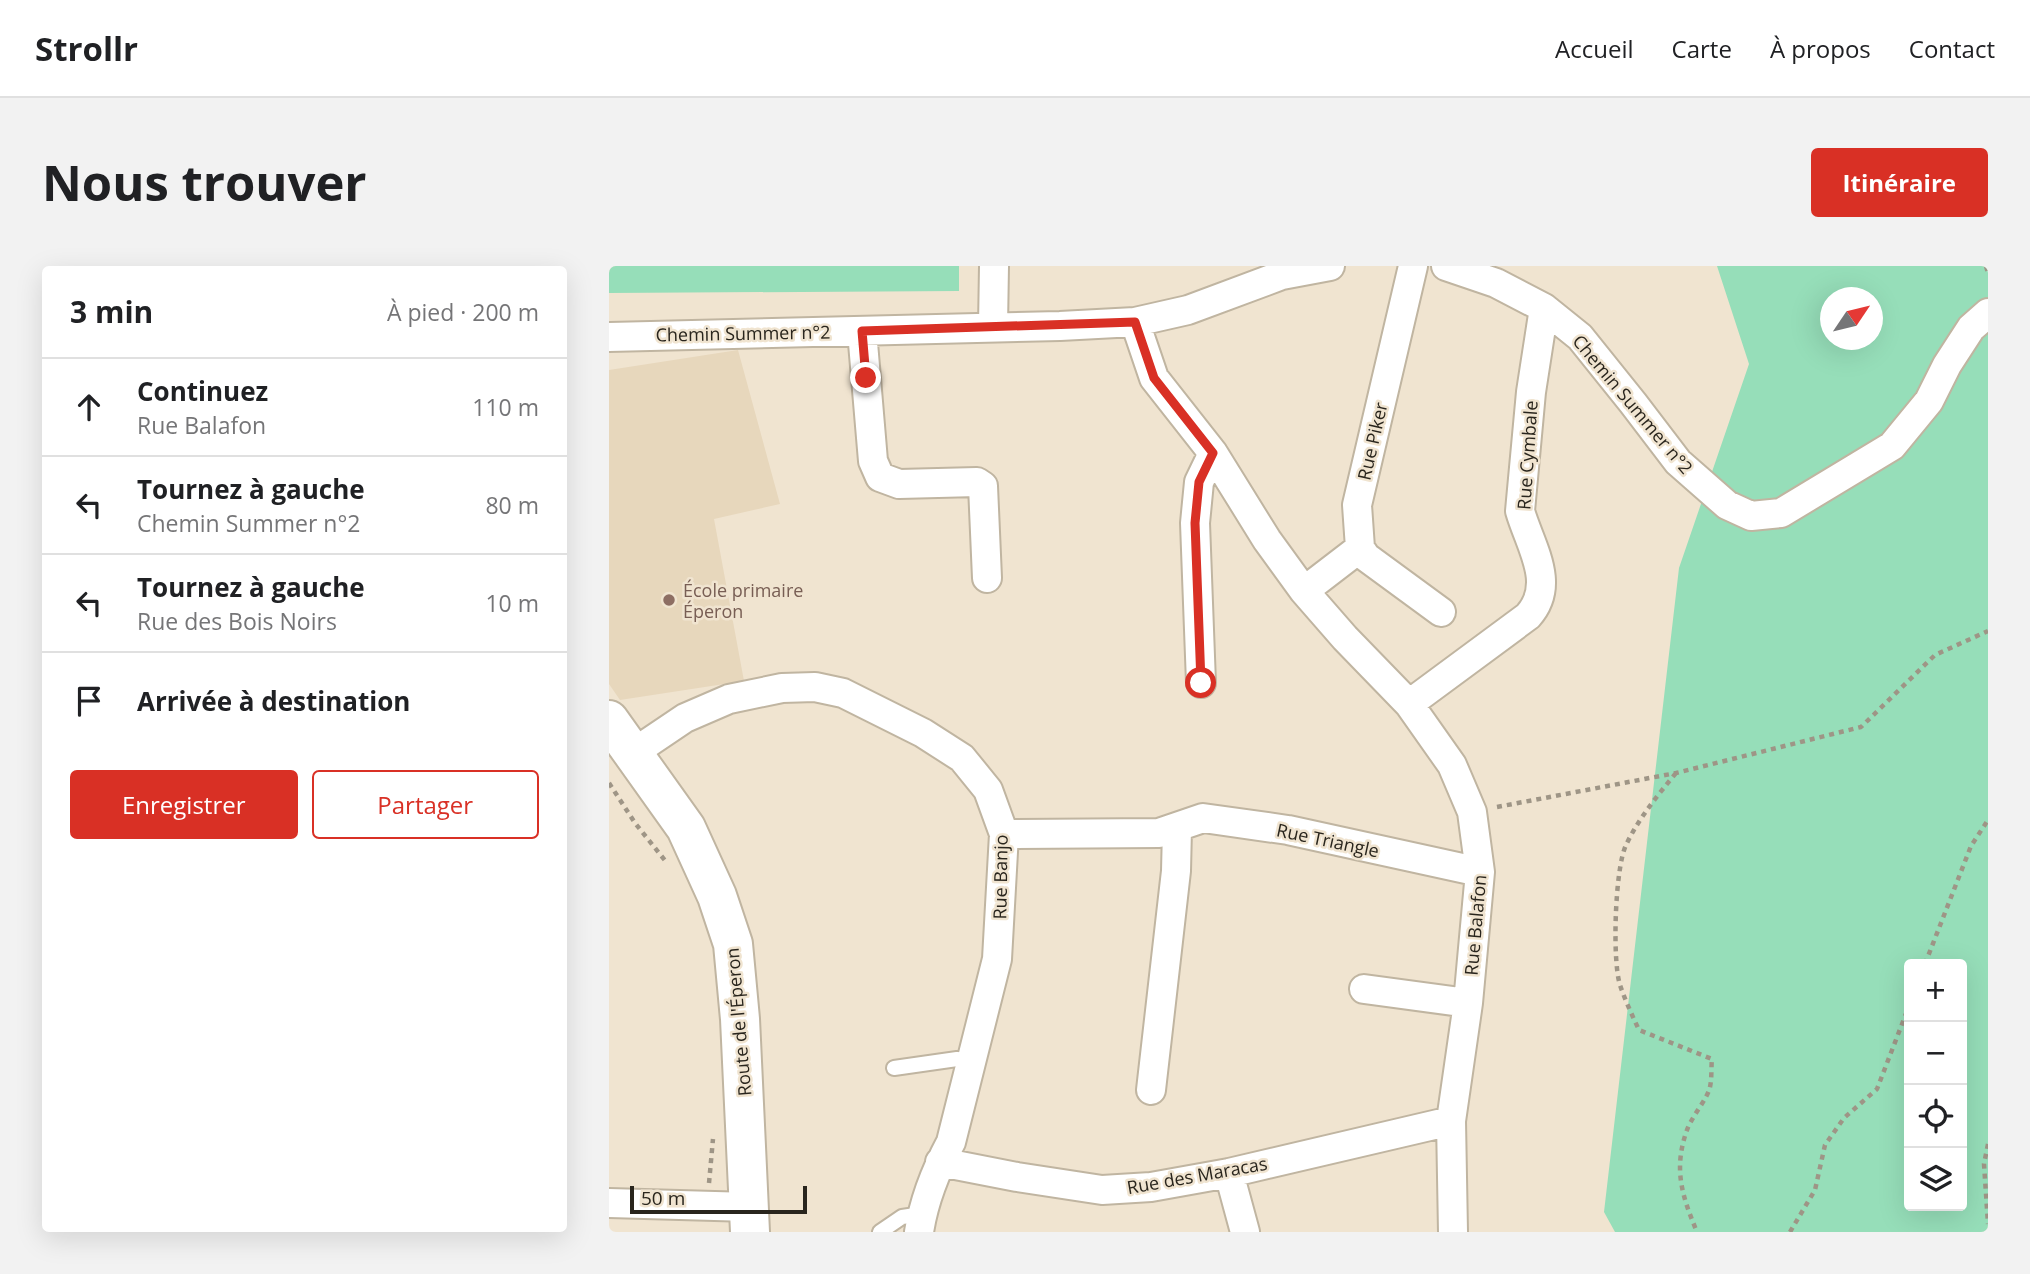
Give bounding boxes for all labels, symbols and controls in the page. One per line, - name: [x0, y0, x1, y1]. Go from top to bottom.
- text: Strollr: [35, 26, 138, 71]
- text: Accueil: [1555, 32, 1634, 65]
- text: Carte: [1672, 32, 1732, 65]
- text: À propos: [1770, 32, 1871, 65]
- text: Contact: [1909, 32, 1995, 65]
- button: Itinéraire: [1811, 148, 1988, 217]
- text: Nous trouver: [42, 149, 367, 215]
- north arrow: [1820, 287, 1883, 350]
- text: 3 min: [70, 291, 153, 332]
- text: À pied · 200 m: [387, 296, 539, 328]
- street label: Chemin Summer n°2: [655, 319, 831, 347]
- street label: Chemin Summer n°2: [1568, 329, 1698, 479]
- route end: [850, 362, 881, 393]
- text: Continuez: [137, 373, 268, 409]
- icon: ahead: [70, 388, 108, 426]
- text: 110 m: [472, 391, 539, 423]
- street label: Rue Piker: [1351, 399, 1393, 482]
- street label: Rue Cymbale: [1511, 399, 1543, 511]
- text: Rue Balafon: [137, 409, 266, 441]
- text: Tournez à gauche: [137, 471, 365, 507]
- icon: left: [70, 486, 108, 524]
- text: 80 m: [485, 489, 539, 521]
- text: Chemin Summer n°2: [137, 507, 360, 539]
- text: Tournez à gauche: [137, 569, 365, 605]
- place label: École primaire Éperon: [683, 578, 803, 623]
- icon: left: [70, 584, 108, 622]
- text: 10 m: [485, 587, 539, 619]
- marker: École primaire Éperon: [661, 592, 677, 608]
- text: Rue des Bois Noirs: [137, 605, 337, 637]
- route start: [1185, 667, 1216, 698]
- icon: arrive: [70, 682, 108, 720]
- text: Arrivée à destination: [137, 683, 410, 719]
- button: Enregistrer: [70, 770, 298, 839]
- button: Partager: [312, 770, 539, 839]
- street label: Rue Triangle: [1275, 817, 1381, 863]
- street label: Rue Banjo: [987, 834, 1013, 920]
- street label: Rue Balafon: [1459, 874, 1491, 976]
- street label: Route de l'Éperon: [720, 947, 756, 1097]
- map controls: [1904, 959, 1967, 1211]
- button: +: [1904, 959, 1967, 1022]
- button: −: [1904, 1022, 1967, 1085]
- button: locate: [1904, 1085, 1967, 1148]
- button: layers: [1904, 1148, 1967, 1211]
- street label: Rue des Maracas: [1125, 1151, 1269, 1199]
- scale bar: [630, 1183, 807, 1215]
- text: 50 m: [641, 1185, 685, 1211]

